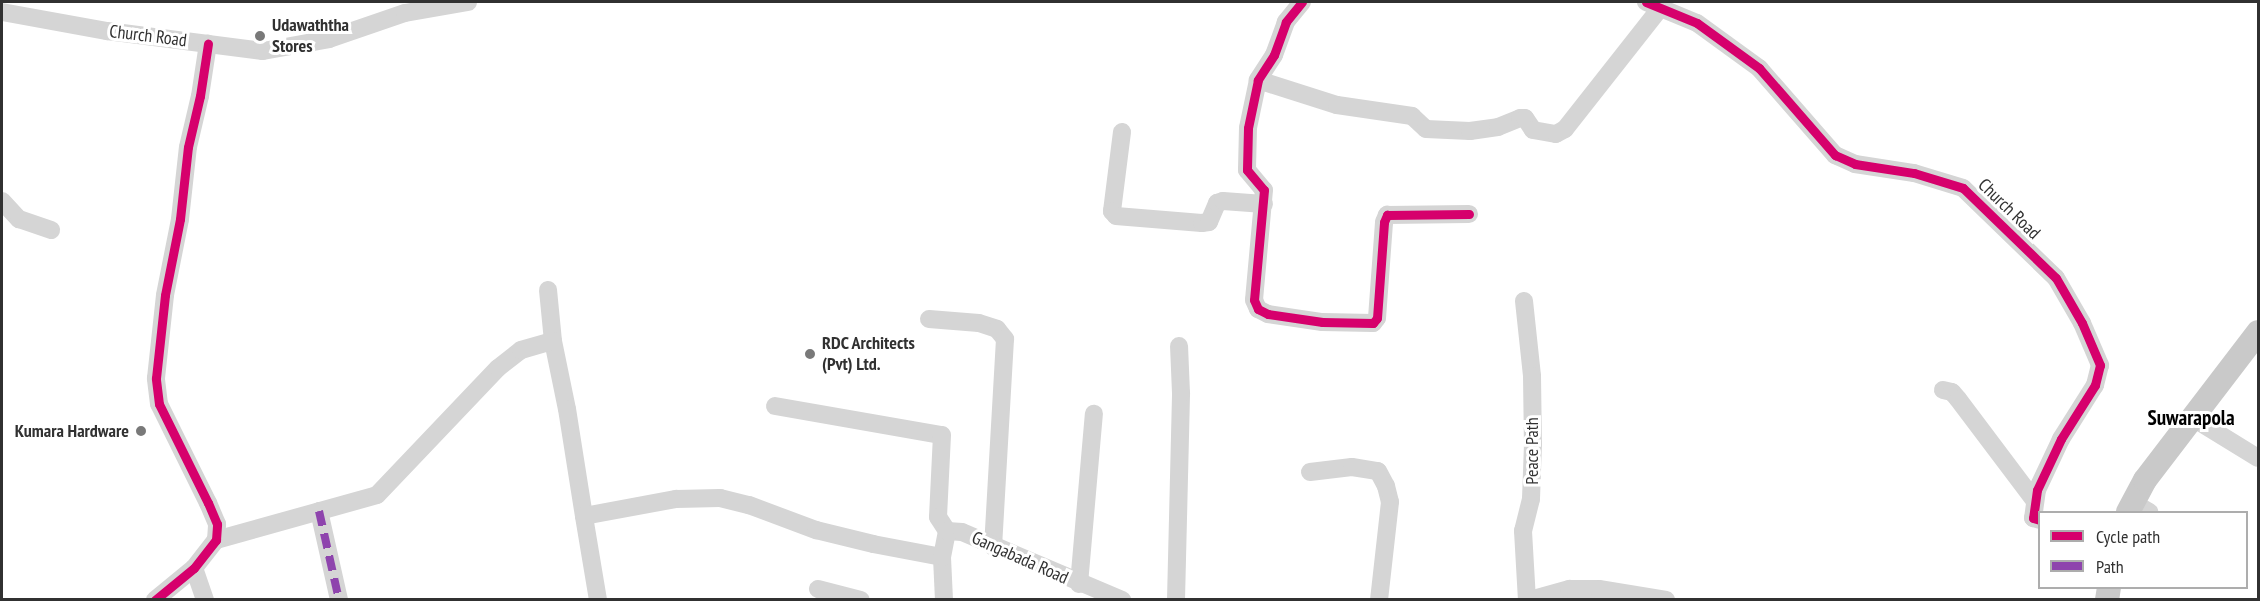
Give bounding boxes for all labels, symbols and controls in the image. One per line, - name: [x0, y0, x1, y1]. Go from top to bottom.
- place label: Udawaththa Stores: [272, 15, 349, 57]
- street label: Church Road: [108, 21, 188, 51]
- marker: Udawaththa Stores: [253, 29, 267, 43]
- street label: Church Road: [1974, 174, 2044, 244]
- place label: RDC Architects (Pvt) Ltd.: [822, 333, 916, 376]
- marker: RDC Architects (Pvt) Ltd.: [803, 347, 817, 361]
- district label: Suwarapola: [2147, 405, 2235, 431]
- street label: Peace Path: [1521, 417, 1543, 485]
- place label: Kumara Hardware: [15, 420, 129, 442]
- marker: Kumara Hardware: [134, 424, 148, 438]
- legend: [2038, 511, 2248, 589]
- text: Cycle path: [2096, 525, 2160, 548]
- street label: Gangabada Road: [968, 527, 1072, 589]
- text: Path: [2096, 555, 2124, 578]

